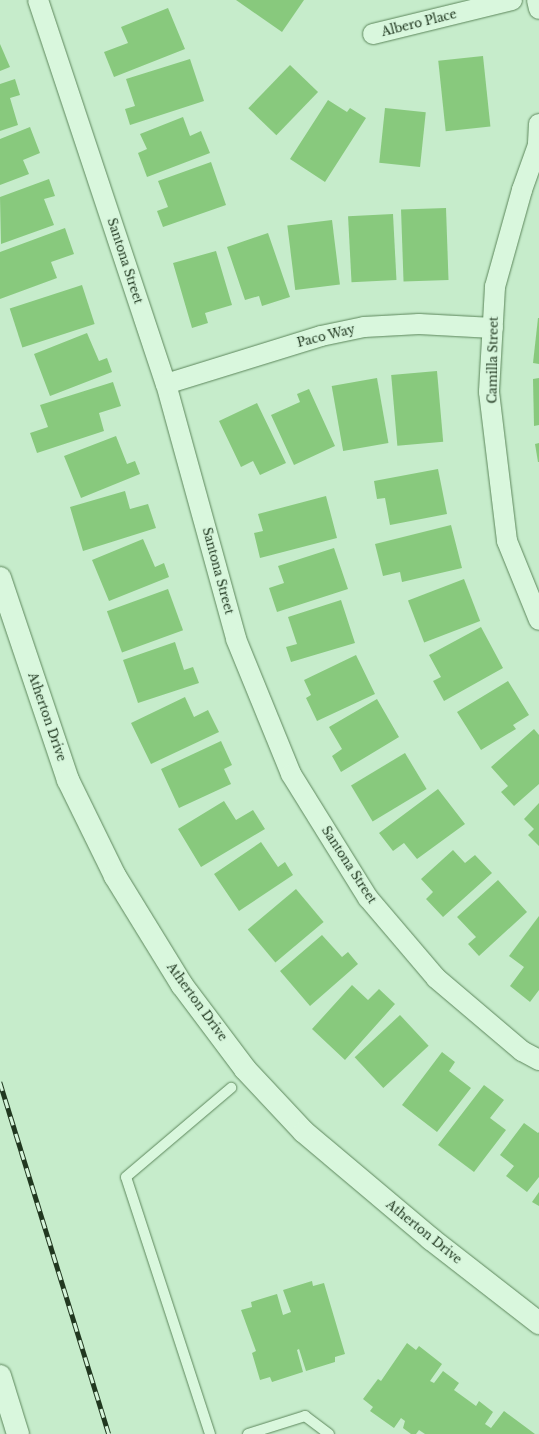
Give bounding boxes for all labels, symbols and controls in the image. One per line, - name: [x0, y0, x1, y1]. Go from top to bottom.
- street label: Albero Place: [380, 7, 458, 39]
- street label: Santona Street: [104, 216, 146, 306]
- street label: Camilla Street: [485, 316, 501, 404]
- street label: Paco Way: [295, 322, 357, 350]
- street label: Santona Street: [199, 526, 237, 616]
- street label: Atherton Drive: [25, 671, 69, 763]
- street label: Santona Street: [319, 824, 379, 906]
- street label: Atherton Drive: [164, 960, 230, 1044]
- street label: Atherton Drive: [383, 1197, 465, 1267]

